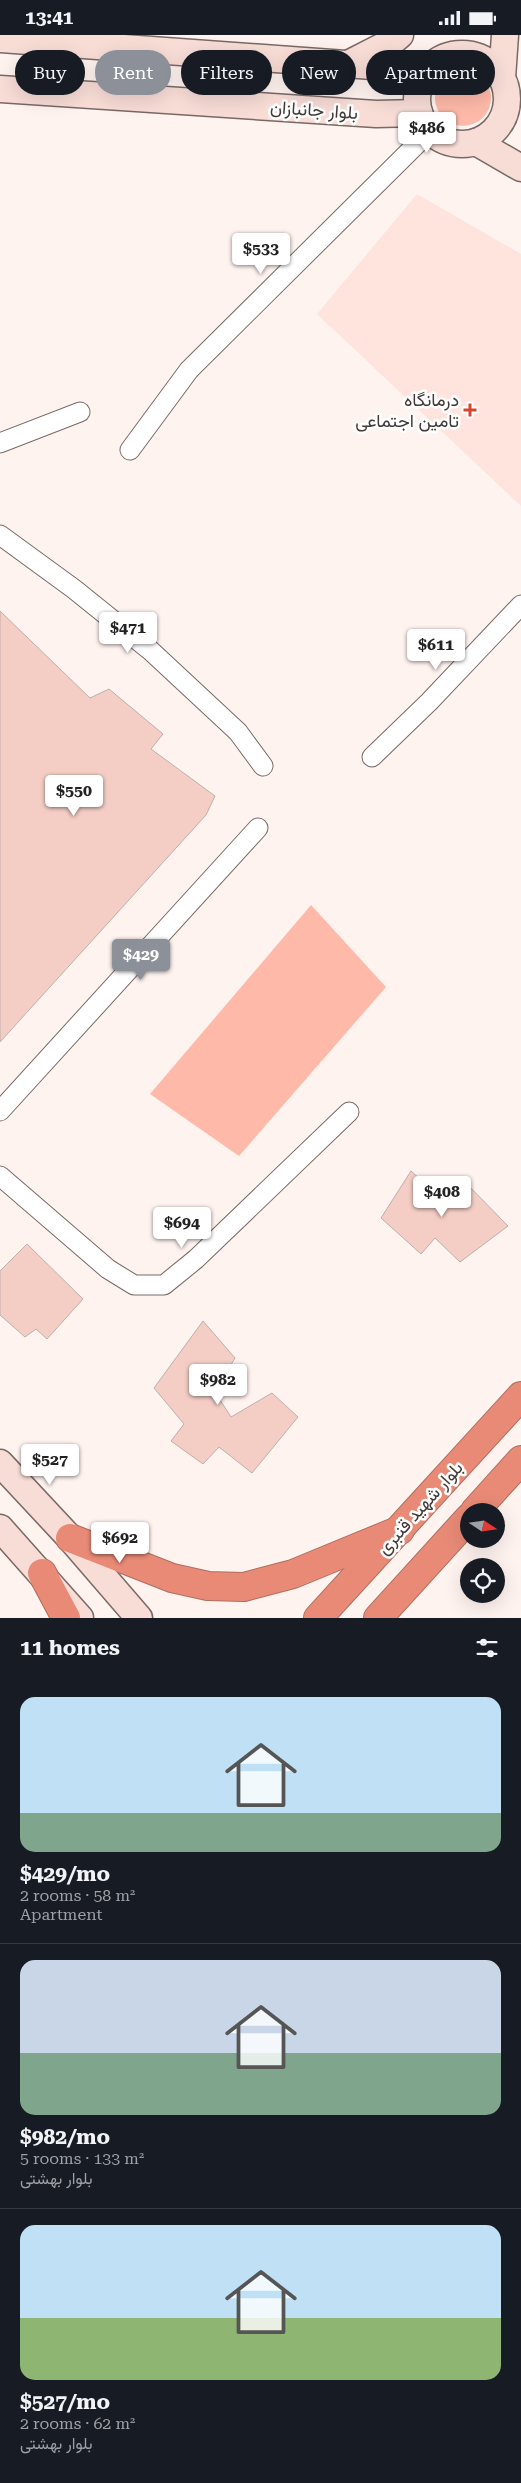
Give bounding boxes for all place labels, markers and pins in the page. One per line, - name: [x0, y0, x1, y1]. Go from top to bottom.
- pin: $486: [397, 111, 457, 154]
- pin: $533: [231, 233, 291, 275]
- place label: درمانگاه تامین اجتماعی: [355, 389, 459, 432]
- marker: درمانگاه تامین اجتماعی: [463, 403, 477, 417]
- pin: $471: [98, 611, 158, 654]
- pin: $611: [406, 629, 466, 671]
- pin: $550: [44, 775, 104, 817]
- pin: $429: [111, 939, 171, 981]
- pin: $408: [412, 1175, 472, 1218]
- pin: $694: [152, 1207, 212, 1249]
- pin: $982: [188, 1363, 248, 1406]
- pin: $527: [20, 1443, 80, 1486]
- pin: $692: [90, 1521, 150, 1564]

